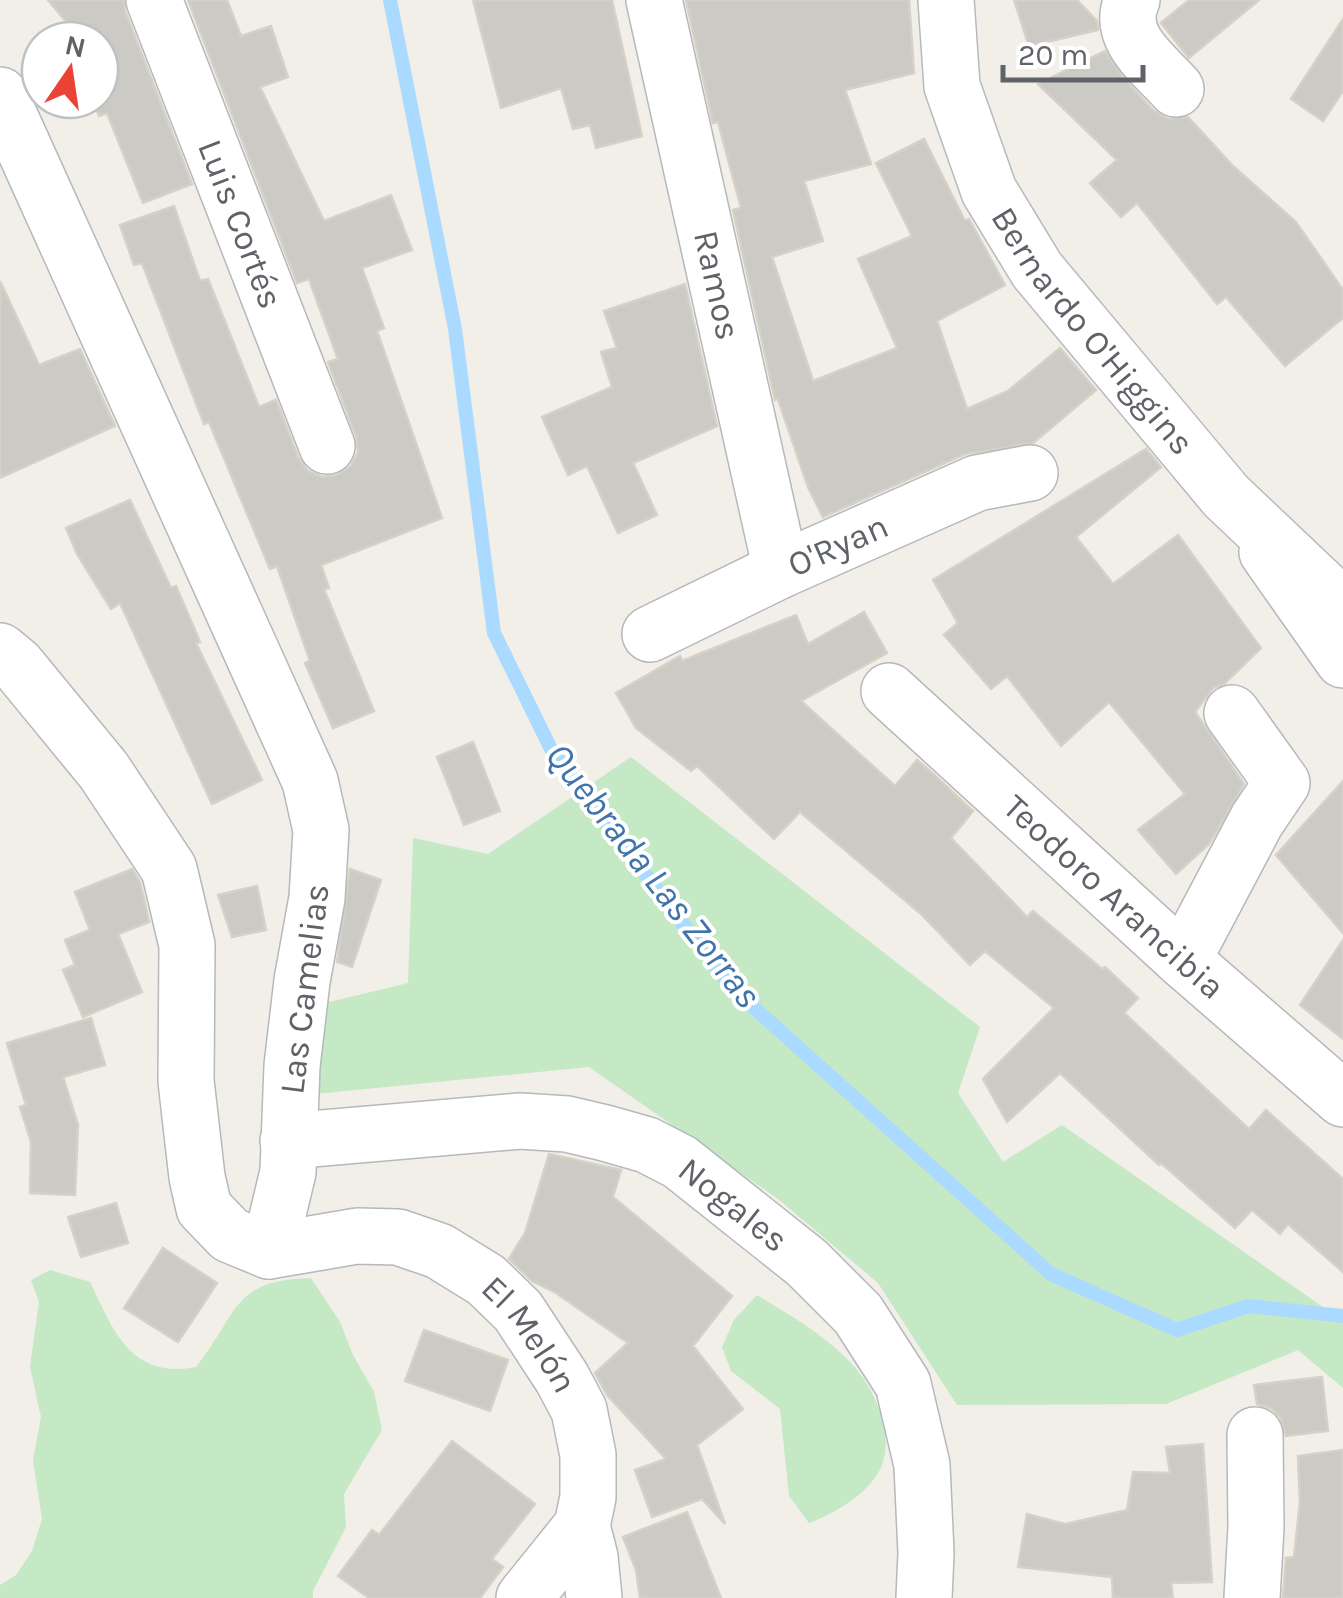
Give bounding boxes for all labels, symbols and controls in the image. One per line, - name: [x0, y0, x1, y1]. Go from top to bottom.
- north arrow: [20, 20, 120, 120]
- scale bar: [1003, 20, 1143, 82]
- text: N: [62, 28, 89, 64]
- text: 20 m: [1018, 37, 1088, 73]
- street label: Luis Cortés: [189, 134, 292, 314]
- street label: Bernardo O'Higgins: [983, 200, 1203, 463]
- street label: Ramos: [685, 226, 749, 344]
- street label: O'Ryan: [782, 505, 895, 585]
- water label: Quebrada Las Zorras: [536, 734, 771, 1017]
- street label: Teodoro Arancibia: [995, 786, 1233, 1008]
- street label: Las Camelias: [271, 882, 338, 1097]
- street label: Nogales: [670, 1149, 796, 1261]
- street label: El Melón: [473, 1267, 586, 1400]

